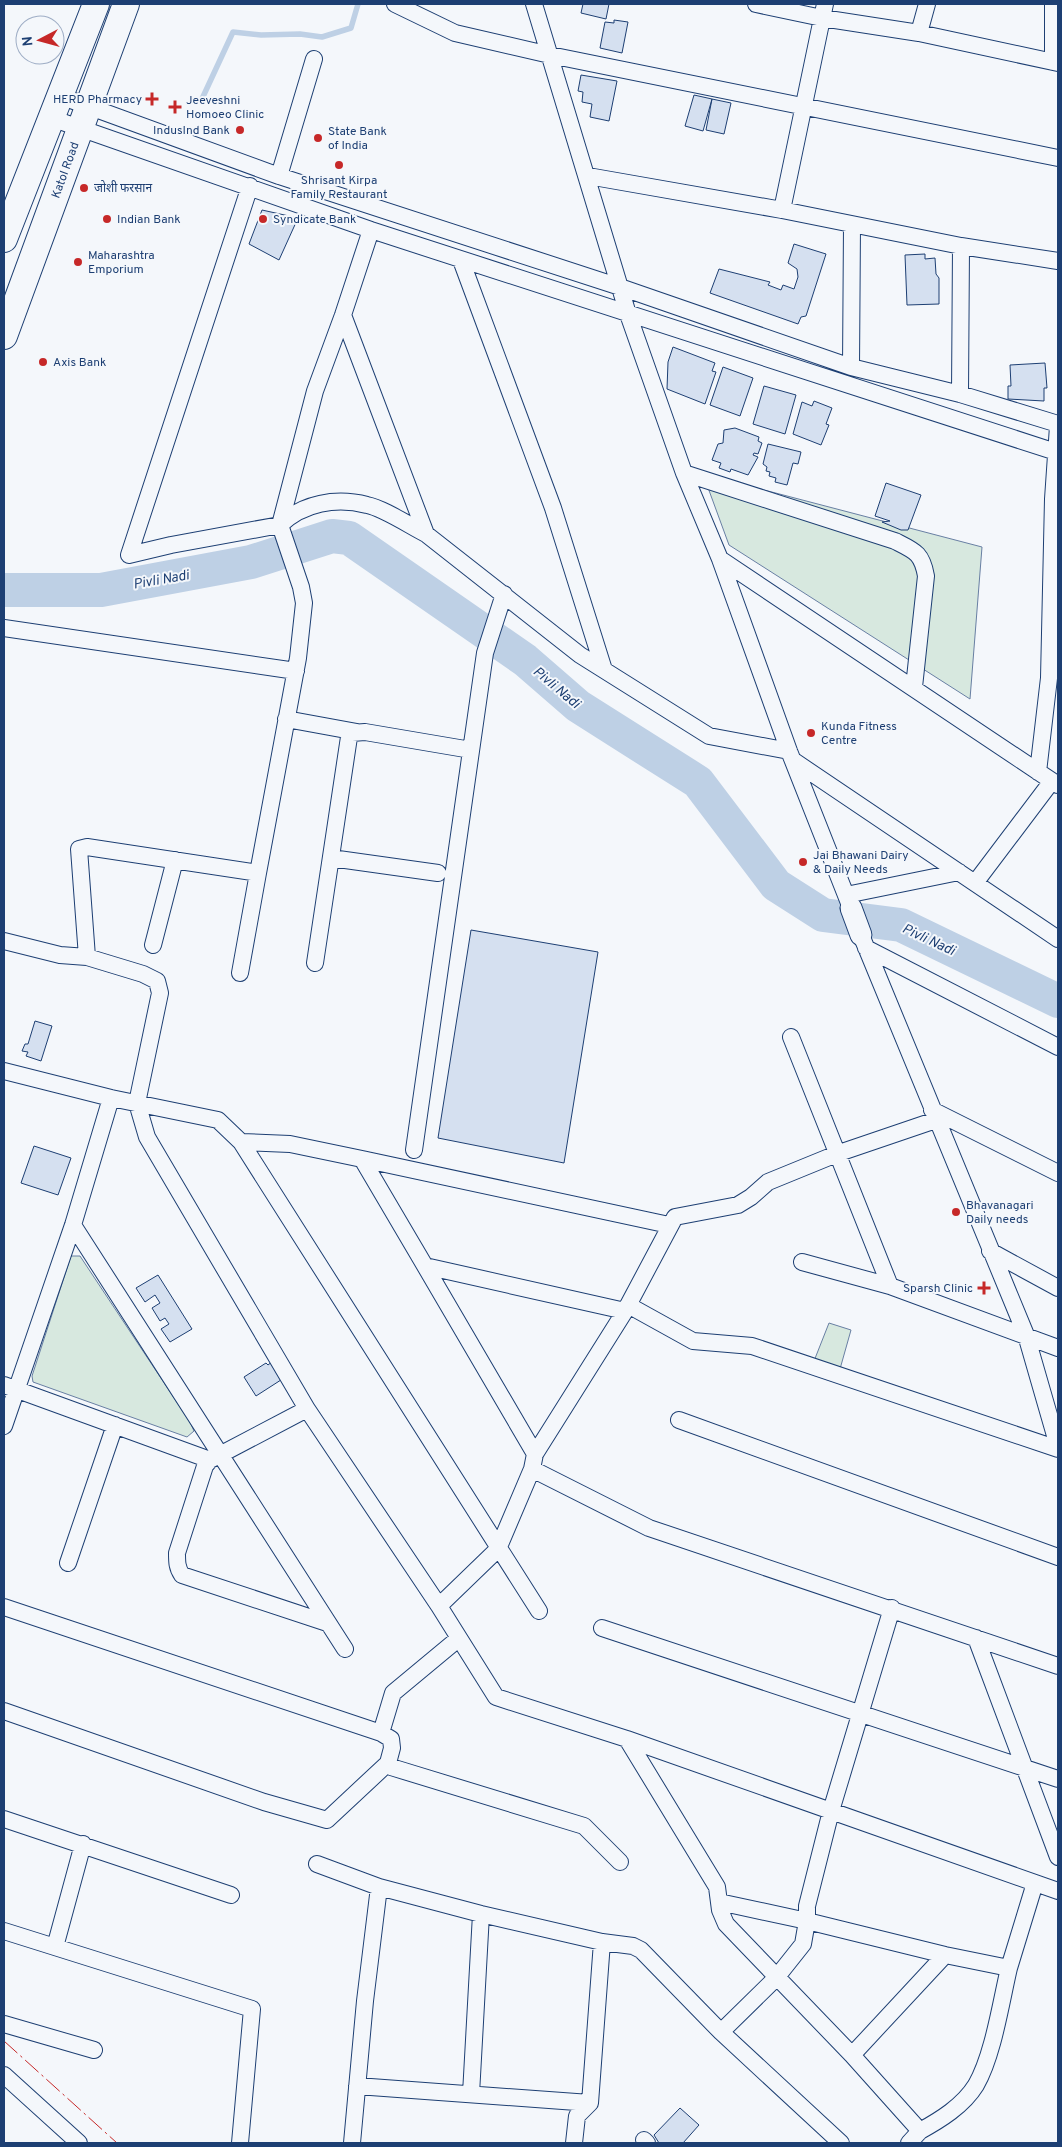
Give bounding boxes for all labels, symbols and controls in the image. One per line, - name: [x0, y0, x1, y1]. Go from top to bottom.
- north arrow: [15, 15, 65, 65]
- text: N: [20, 35, 38, 47]
- place label: HERD Pharmacy: [53, 92, 142, 108]
- marker: HERD Pharmacy: [146, 93, 158, 105]
- place label: Jeeveshni Homoeo Clinic: [186, 93, 264, 123]
- marker: Jeeveshni Homoeo Clinic: [168, 100, 182, 114]
- place label: IndusInd Bank: [153, 123, 230, 139]
- marker: IndusInd Bank: [234, 124, 246, 136]
- place label: State Bank of India: [328, 124, 387, 154]
- marker: State Bank of India: [312, 132, 324, 144]
- street label: Katol Road: [48, 140, 84, 201]
- marker: Shrisant Kirpa Family Restaurant: [333, 159, 345, 171]
- place label: Shrisant Kirpa Family Restaurant: [291, 173, 387, 203]
- place label: जोशी फरसान: [94, 180, 152, 197]
- marker: जोशी फरसान: [78, 182, 90, 194]
- place label: Indian Bank: [117, 212, 181, 228]
- place label: Syndicate Bank: [273, 212, 356, 228]
- marker: Indian Bank: [101, 213, 113, 225]
- marker: Syndicate Bank: [257, 213, 269, 225]
- place label: Maharashtra Emporium: [88, 248, 155, 278]
- marker: Maharashtra Emporium: [72, 256, 84, 268]
- place label: Axis Bank: [53, 355, 106, 371]
- marker: Axis Bank: [37, 356, 49, 368]
- water label: Pivli Nadi: [132, 567, 192, 594]
- water label: Pivli Nadi: [529, 664, 584, 714]
- place label: Kunda Fitness Centre: [821, 719, 897, 749]
- marker: Kunda Fitness Centre: [805, 727, 817, 739]
- place label: Jai Bhawani Dairy & Daily Needs: [813, 848, 909, 878]
- marker: Jai Bhawani Dairy & Daily Needs: [797, 856, 809, 868]
- water label: Pivli Nadi: [899, 921, 959, 961]
- place label: Bhavanagari Daily needs: [966, 1198, 1034, 1228]
- marker: Bhavanagari Daily needs: [950, 1206, 962, 1218]
- place label: Sparsh Clinic: [903, 1281, 973, 1297]
- marker: Sparsh Clinic: [977, 1281, 991, 1295]

